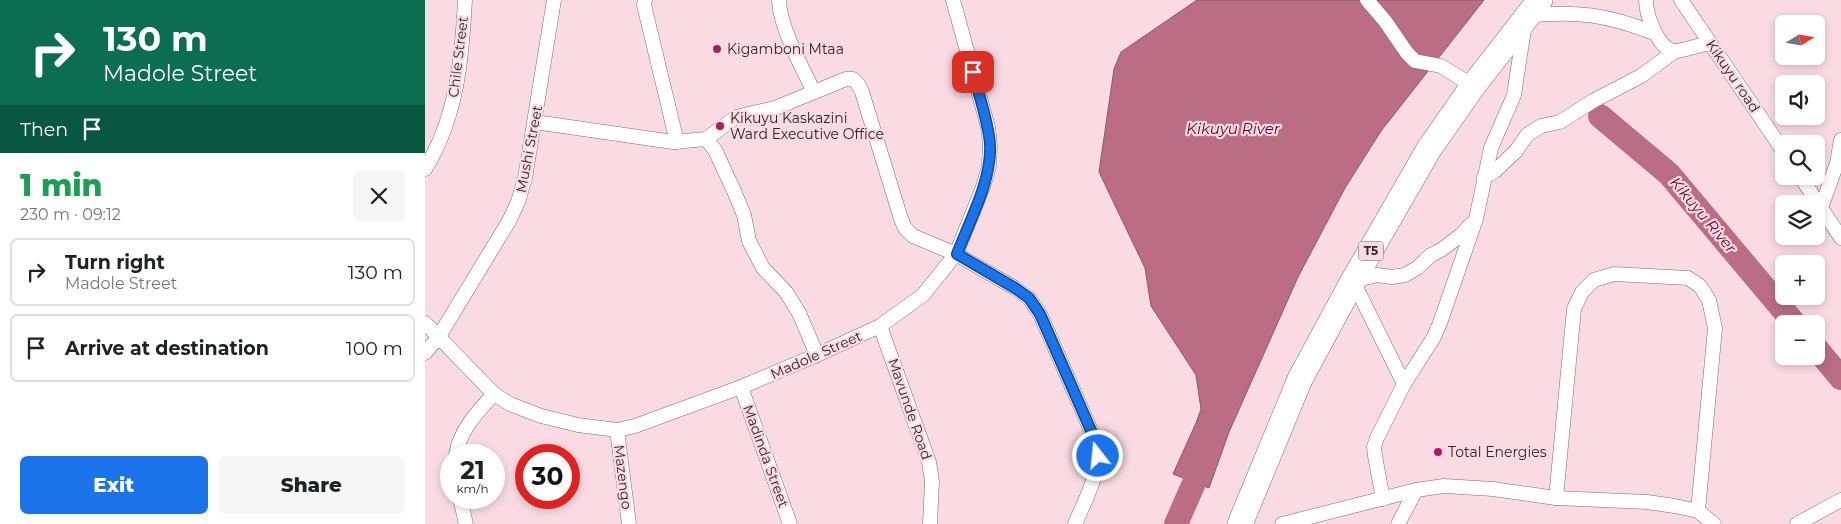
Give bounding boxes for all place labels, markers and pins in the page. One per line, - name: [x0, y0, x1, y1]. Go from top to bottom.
- place label: Kigamboni Mtaa: [727, 40, 844, 58]
- marker: Kigamboni Mtaa: [711, 43, 723, 55]
- pin: [952, 51, 994, 93]
- place label: Kikuyu Kaskazini Ward Executive Office: [730, 109, 884, 143]
- marker: Kikuyu Kaskazini Ward Executive Office: [714, 120, 726, 132]
- place label: Total Energies: [1448, 443, 1547, 461]
- marker: Total Energies: [1432, 446, 1444, 458]

